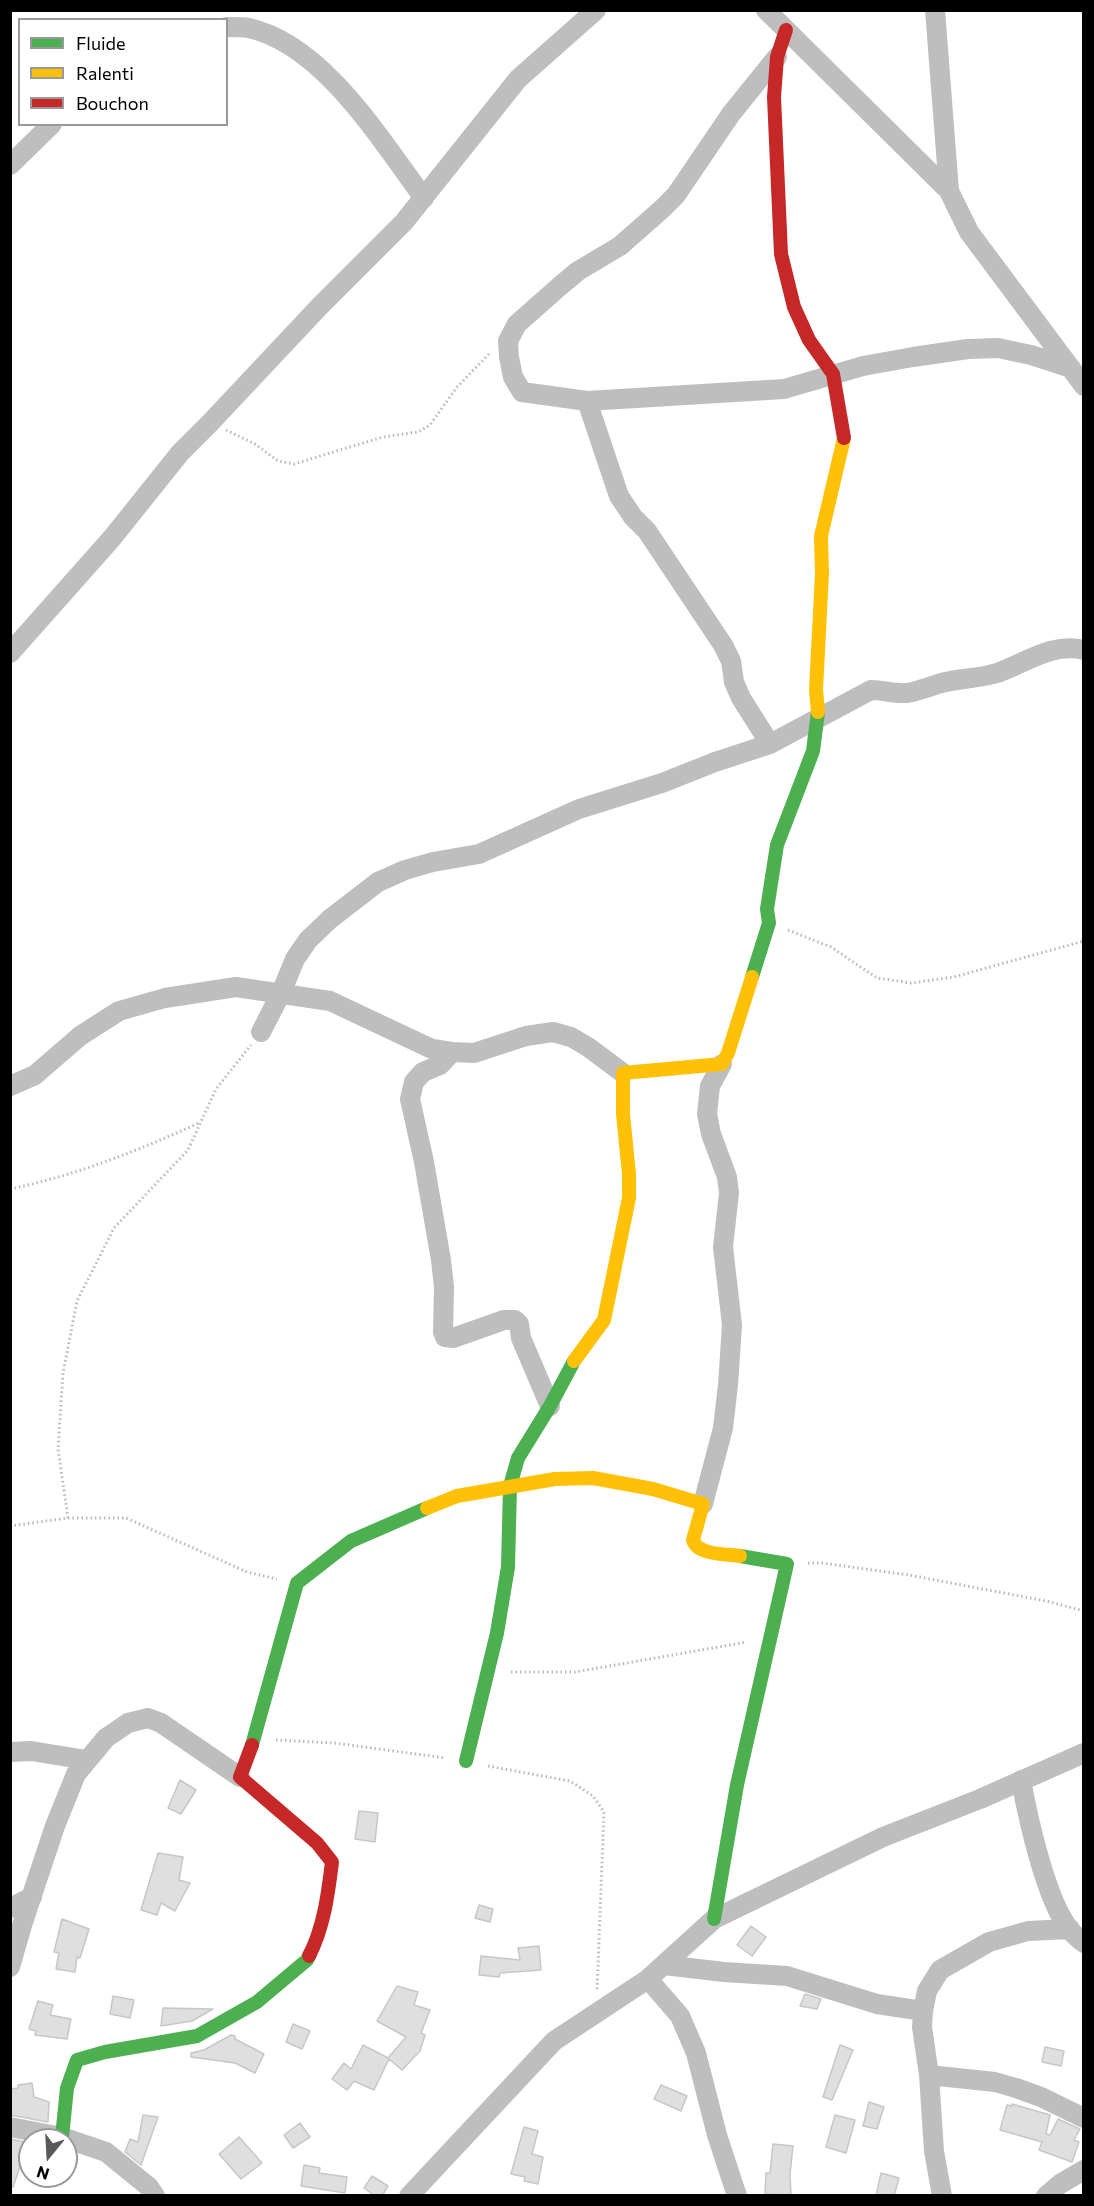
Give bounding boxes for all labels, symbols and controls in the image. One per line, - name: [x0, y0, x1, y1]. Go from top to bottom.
- legend: [18, 18, 228, 126]
- text: Fluide: [76, 32, 125, 54]
- text: Ralenti: [76, 62, 134, 84]
- text: Bouchon: [76, 92, 149, 114]
- north arrow: [18, 2128, 78, 2188]
- text: N: [34, 2163, 52, 2185]

